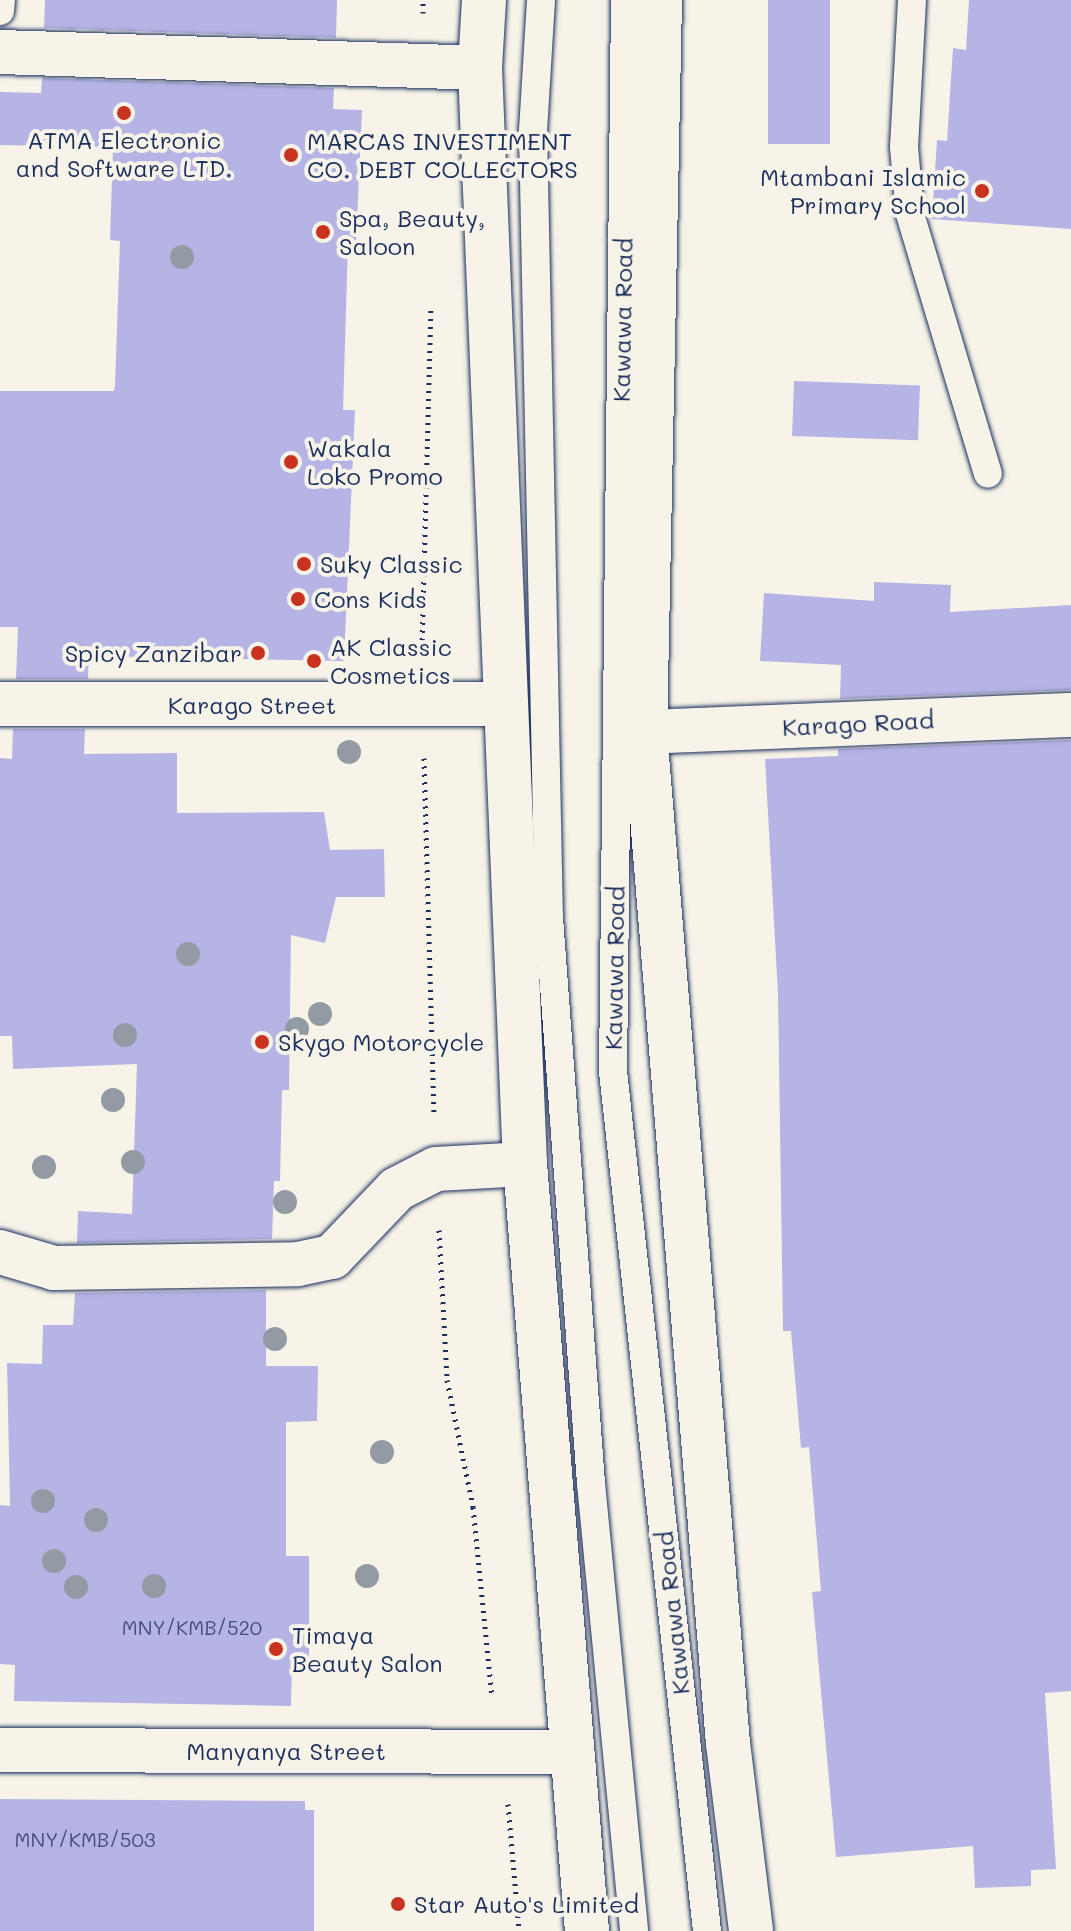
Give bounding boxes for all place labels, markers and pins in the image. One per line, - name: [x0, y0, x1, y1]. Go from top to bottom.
- marker: ATMA Electronic and Software LTD.: [115, 104, 133, 122]
- place label: ATMA Electronic and Software LTD.: [16, 126, 232, 182]
- place label: MARCAS INVESTIMENT CO. DEBT COLLECTORS: [307, 127, 578, 183]
- marker: MARCAS INVESTIMENT CO. DEBT COLLECTORS: [282, 146, 300, 164]
- place label: Mtambani Islamic Primary School: [760, 163, 966, 219]
- marker: Mtambani Islamic Primary School: [973, 182, 991, 200]
- place label: Spa, Beauty, Saloon: [339, 204, 485, 260]
- marker: Spa, Beauty, Saloon: [314, 223, 332, 241]
- place label: Wakala Loko Promo: [307, 434, 443, 490]
- marker: Wakala Loko Promo: [282, 453, 300, 471]
- place label: Suky Classic: [320, 550, 462, 578]
- marker: Suky Classic: [295, 555, 313, 573]
- place label: Cons Kids: [314, 585, 427, 613]
- marker: Cons Kids: [289, 590, 307, 608]
- place label: AK Classic Cosmetics: [330, 633, 452, 689]
- place label: Spicy Zanzibar: [65, 639, 242, 667]
- marker: Spicy Zanzibar: [249, 644, 267, 662]
- marker: AK Classic Cosmetics: [305, 652, 323, 670]
- place label: Skygo Motorcycle: [278, 1028, 484, 1056]
- marker: Skygo Motorcycle: [253, 1033, 271, 1051]
- place label: Timaya Beauty Salon: [292, 1621, 443, 1677]
- marker: Timaya Beauty Salon: [267, 1640, 285, 1658]
- place label: Star Auto's Limited: [414, 1890, 639, 1918]
- marker: Star Auto's Limited: [389, 1895, 407, 1913]

